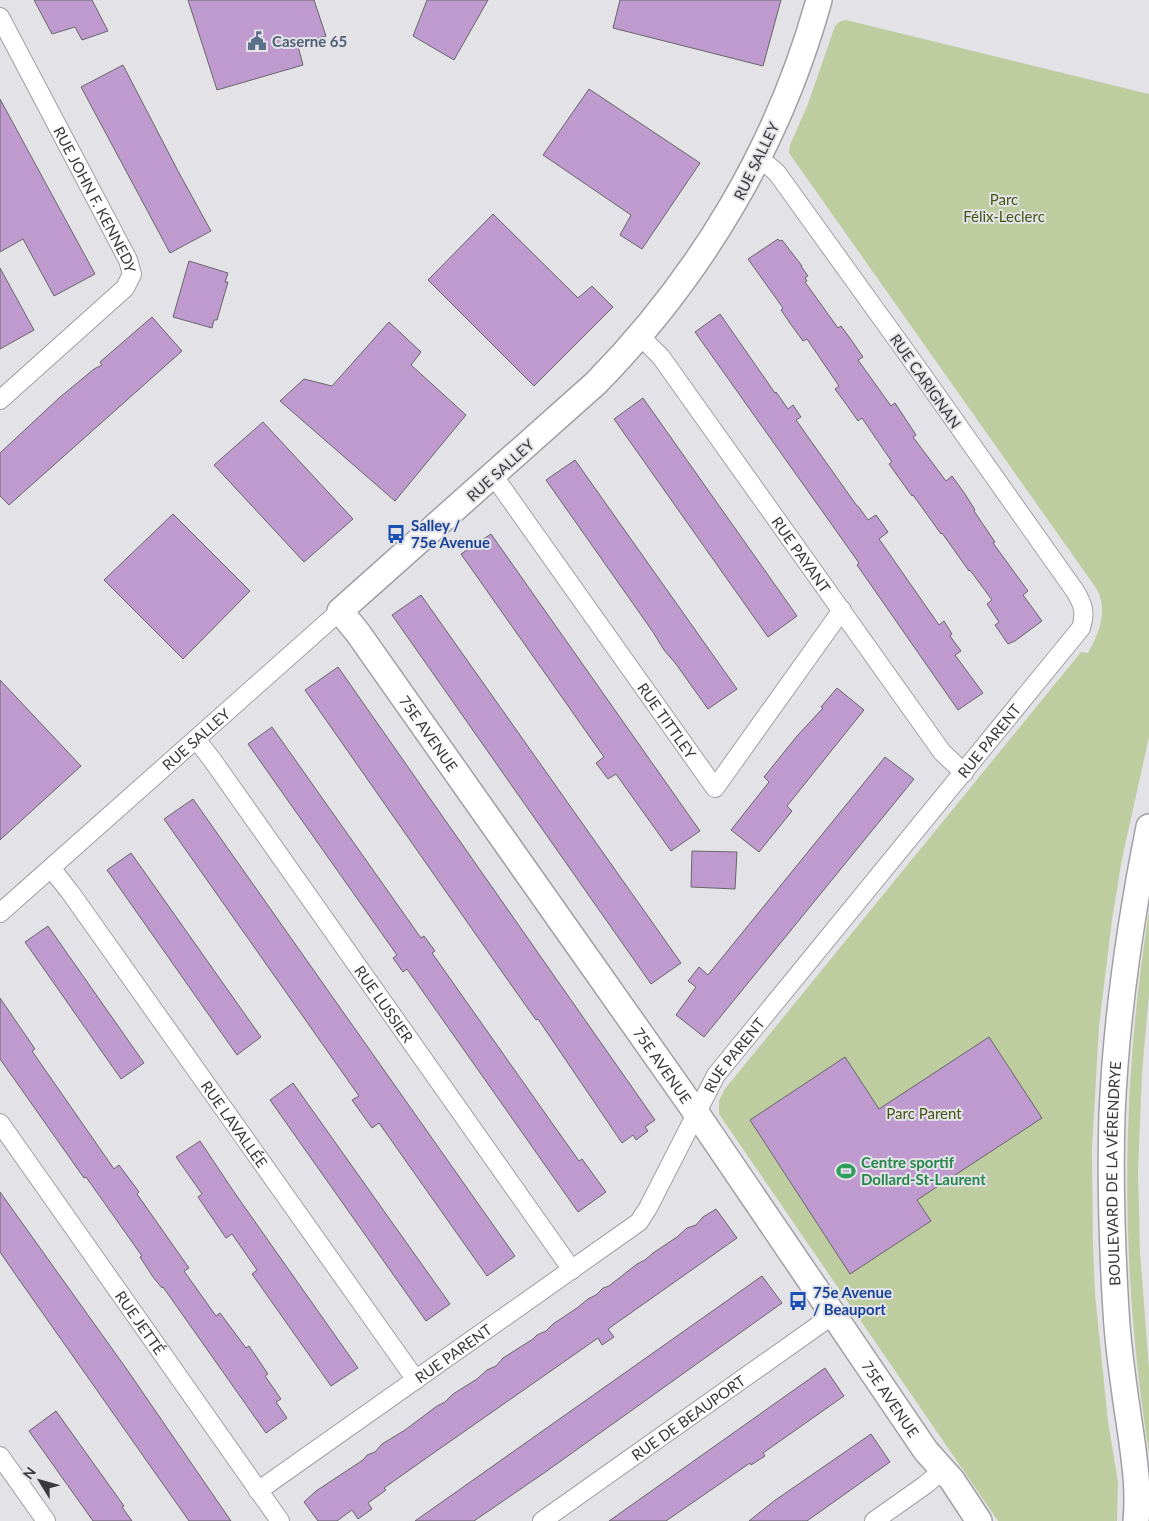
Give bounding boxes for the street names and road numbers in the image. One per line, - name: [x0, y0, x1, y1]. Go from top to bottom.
- street label: RUE SALLEY: [729, 119, 783, 203]
- street label: RUE JOHN F. KENNEDY: [50, 123, 140, 275]
- street label: RUE CARIGNAN: [887, 331, 965, 431]
- street label: RUE SALLEY: [463, 435, 538, 505]
- street label: RUE PAYANT: [768, 513, 835, 596]
- street label: RUE TITTLEY: [634, 679, 701, 763]
- street label: 75E AVENUE: [396, 692, 462, 775]
- street label: RUE PARENT: [954, 700, 1024, 781]
- street label: RUE SALLEY: [158, 704, 234, 774]
- street label: RUE LUSSIER: [351, 962, 418, 1046]
- street label: RUE PARENT: [700, 1014, 768, 1095]
- street label: 75E AVENUE: [630, 1024, 696, 1107]
- street label: BOULEVARD DE LA VÉRENDRYE: [1102, 1060, 1124, 1286]
- street label: RUE LAVALLÉE: [198, 1077, 271, 1171]
- street label: RUE JETTÉ: [112, 1287, 169, 1358]
- street label: RUE PARENT: [411, 1320, 495, 1386]
- street label: 75E AVENUE: [858, 1357, 923, 1441]
- street label: RUE DE BEAUPORT: [628, 1371, 749, 1464]

